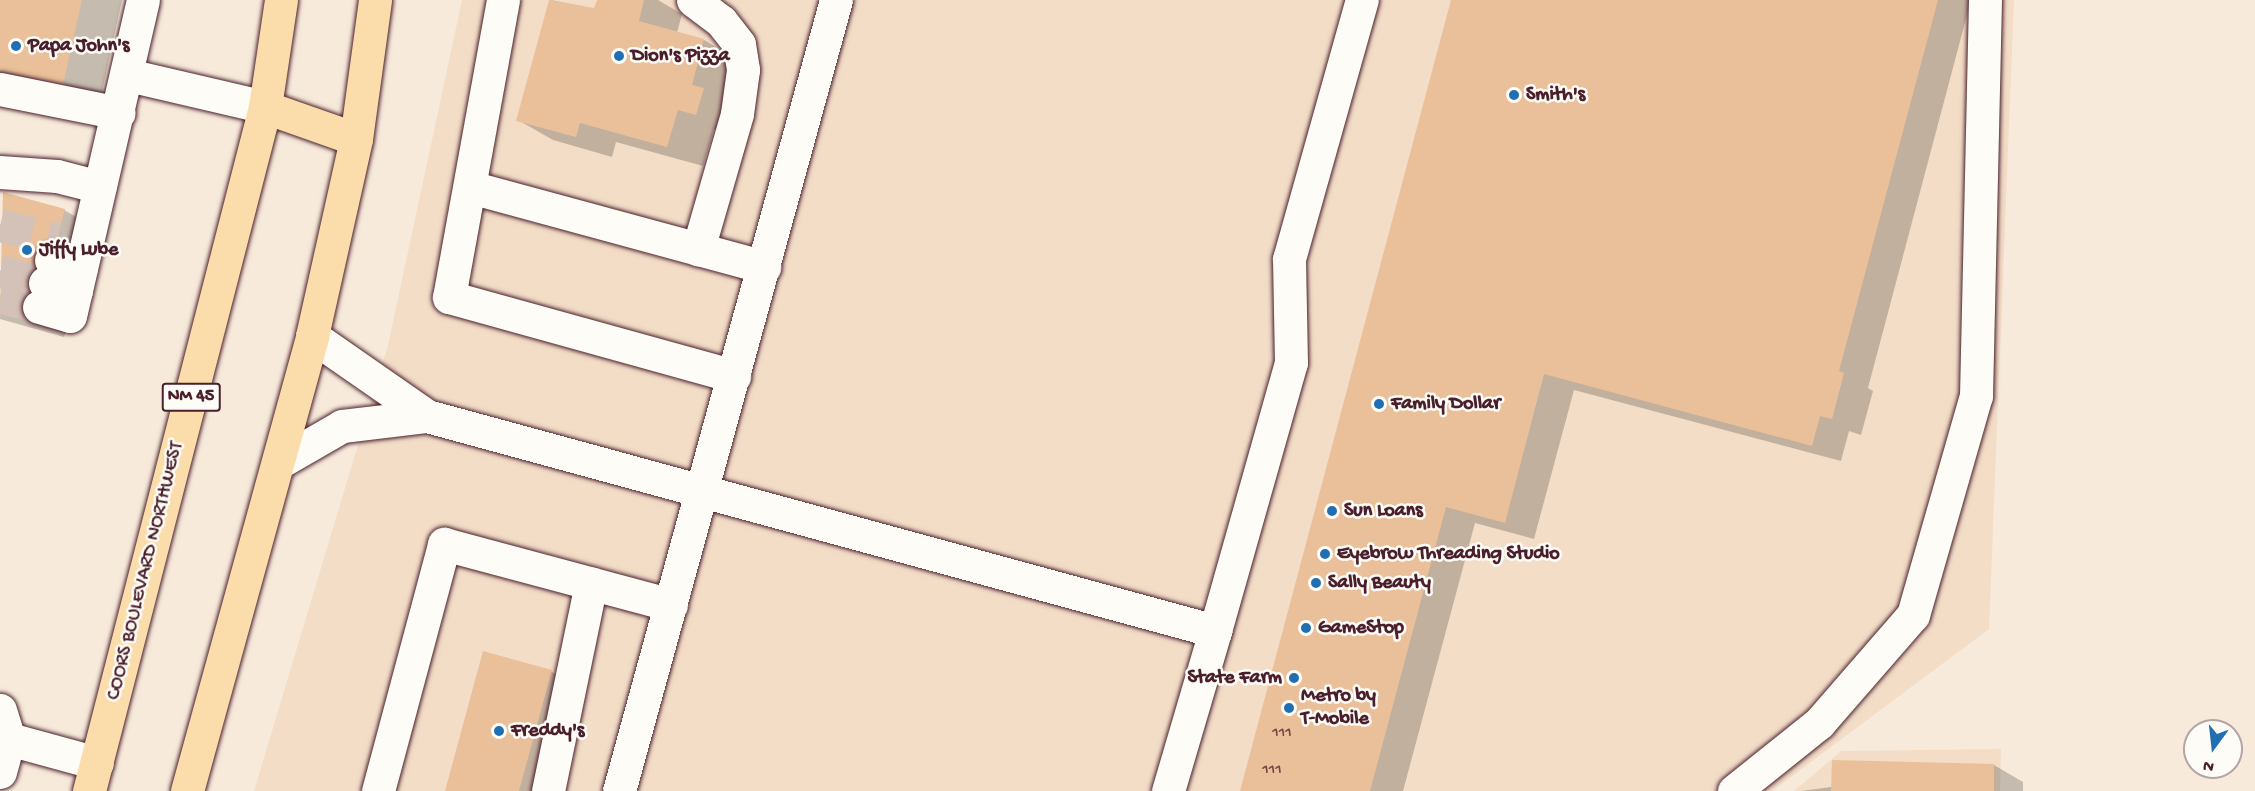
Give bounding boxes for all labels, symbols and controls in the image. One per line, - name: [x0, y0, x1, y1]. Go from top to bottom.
- place label: Papa John's: [28, 34, 129, 58]
- marker: Papa John's: [9, 39, 23, 53]
- place label: Dion's Pizza: [631, 44, 730, 68]
- marker: Dion's Pizza: [612, 49, 626, 63]
- place label: Smith's: [1526, 83, 1585, 107]
- marker: Smith's: [1507, 88, 1521, 102]
- place label: Jiffy Lube: [39, 238, 118, 262]
- marker: Jiffy Lube: [20, 243, 34, 257]
- road number: NM 45: [161, 382, 221, 412]
- place label: Family Dollar: [1391, 392, 1500, 416]
- marker: Family Dollar: [1372, 397, 1386, 411]
- street label: COORS BOULEVARD NORTHWEST: [102, 439, 190, 703]
- place label: Sun Loans: [1344, 499, 1423, 523]
- marker: Sun Loans: [1325, 504, 1339, 518]
- place label: Eyebrow Threading Studio: [1337, 542, 1560, 566]
- marker: Eyebrow Threading Studio: [1318, 547, 1332, 561]
- place label: Sally Beauty: [1328, 571, 1431, 595]
- marker: Sally Beauty: [1309, 576, 1323, 590]
- place label: GameStop: [1318, 616, 1404, 640]
- marker: GameStop: [1299, 621, 1313, 635]
- place label: State Farm: [1188, 666, 1282, 690]
- marker: State Farm: [1287, 671, 1301, 685]
- place label: Metro by T-Mobile: [1301, 684, 1376, 731]
- marker: Metro by T-Mobile: [1282, 701, 1296, 715]
- place label: Freddy's: [511, 719, 584, 743]
- north arrow: [2183, 719, 2243, 779]
- marker: Freddy's: [492, 724, 506, 738]
- house number: 111: [1272, 724, 1292, 744]
- text: N: [2201, 754, 2216, 775]
- house number: 111: [1262, 761, 1282, 781]

